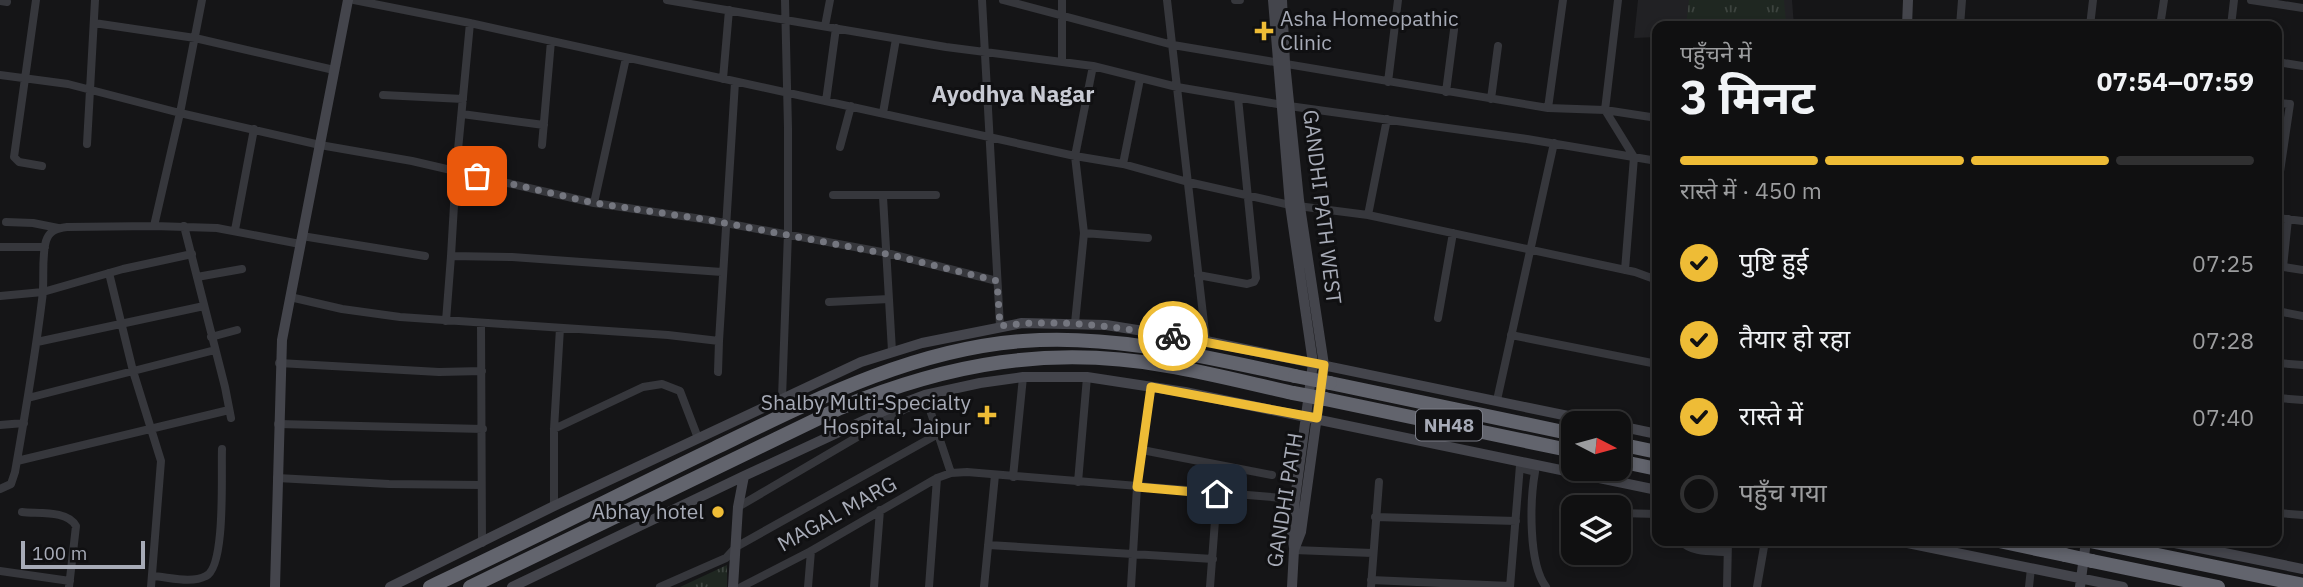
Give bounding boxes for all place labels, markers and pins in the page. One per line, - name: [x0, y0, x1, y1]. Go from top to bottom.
- place label: Asha Homeopathic Clinic: [1280, 4, 1459, 56]
- marker: Asha Homeopathic Clinic: [1254, 21, 1274, 41]
- pin: [447, 146, 507, 206]
- place label: Shalby Multi-Specialty Hospital, Jaipur: [761, 388, 972, 440]
- marker: Shalby Multi-Specialty Hospital, Jaipur: [977, 405, 997, 425]
- pin: [1187, 464, 1247, 524]
- place label: Abhay hotel: [592, 497, 704, 525]
- marker: Abhay hotel: [710, 504, 726, 520]

